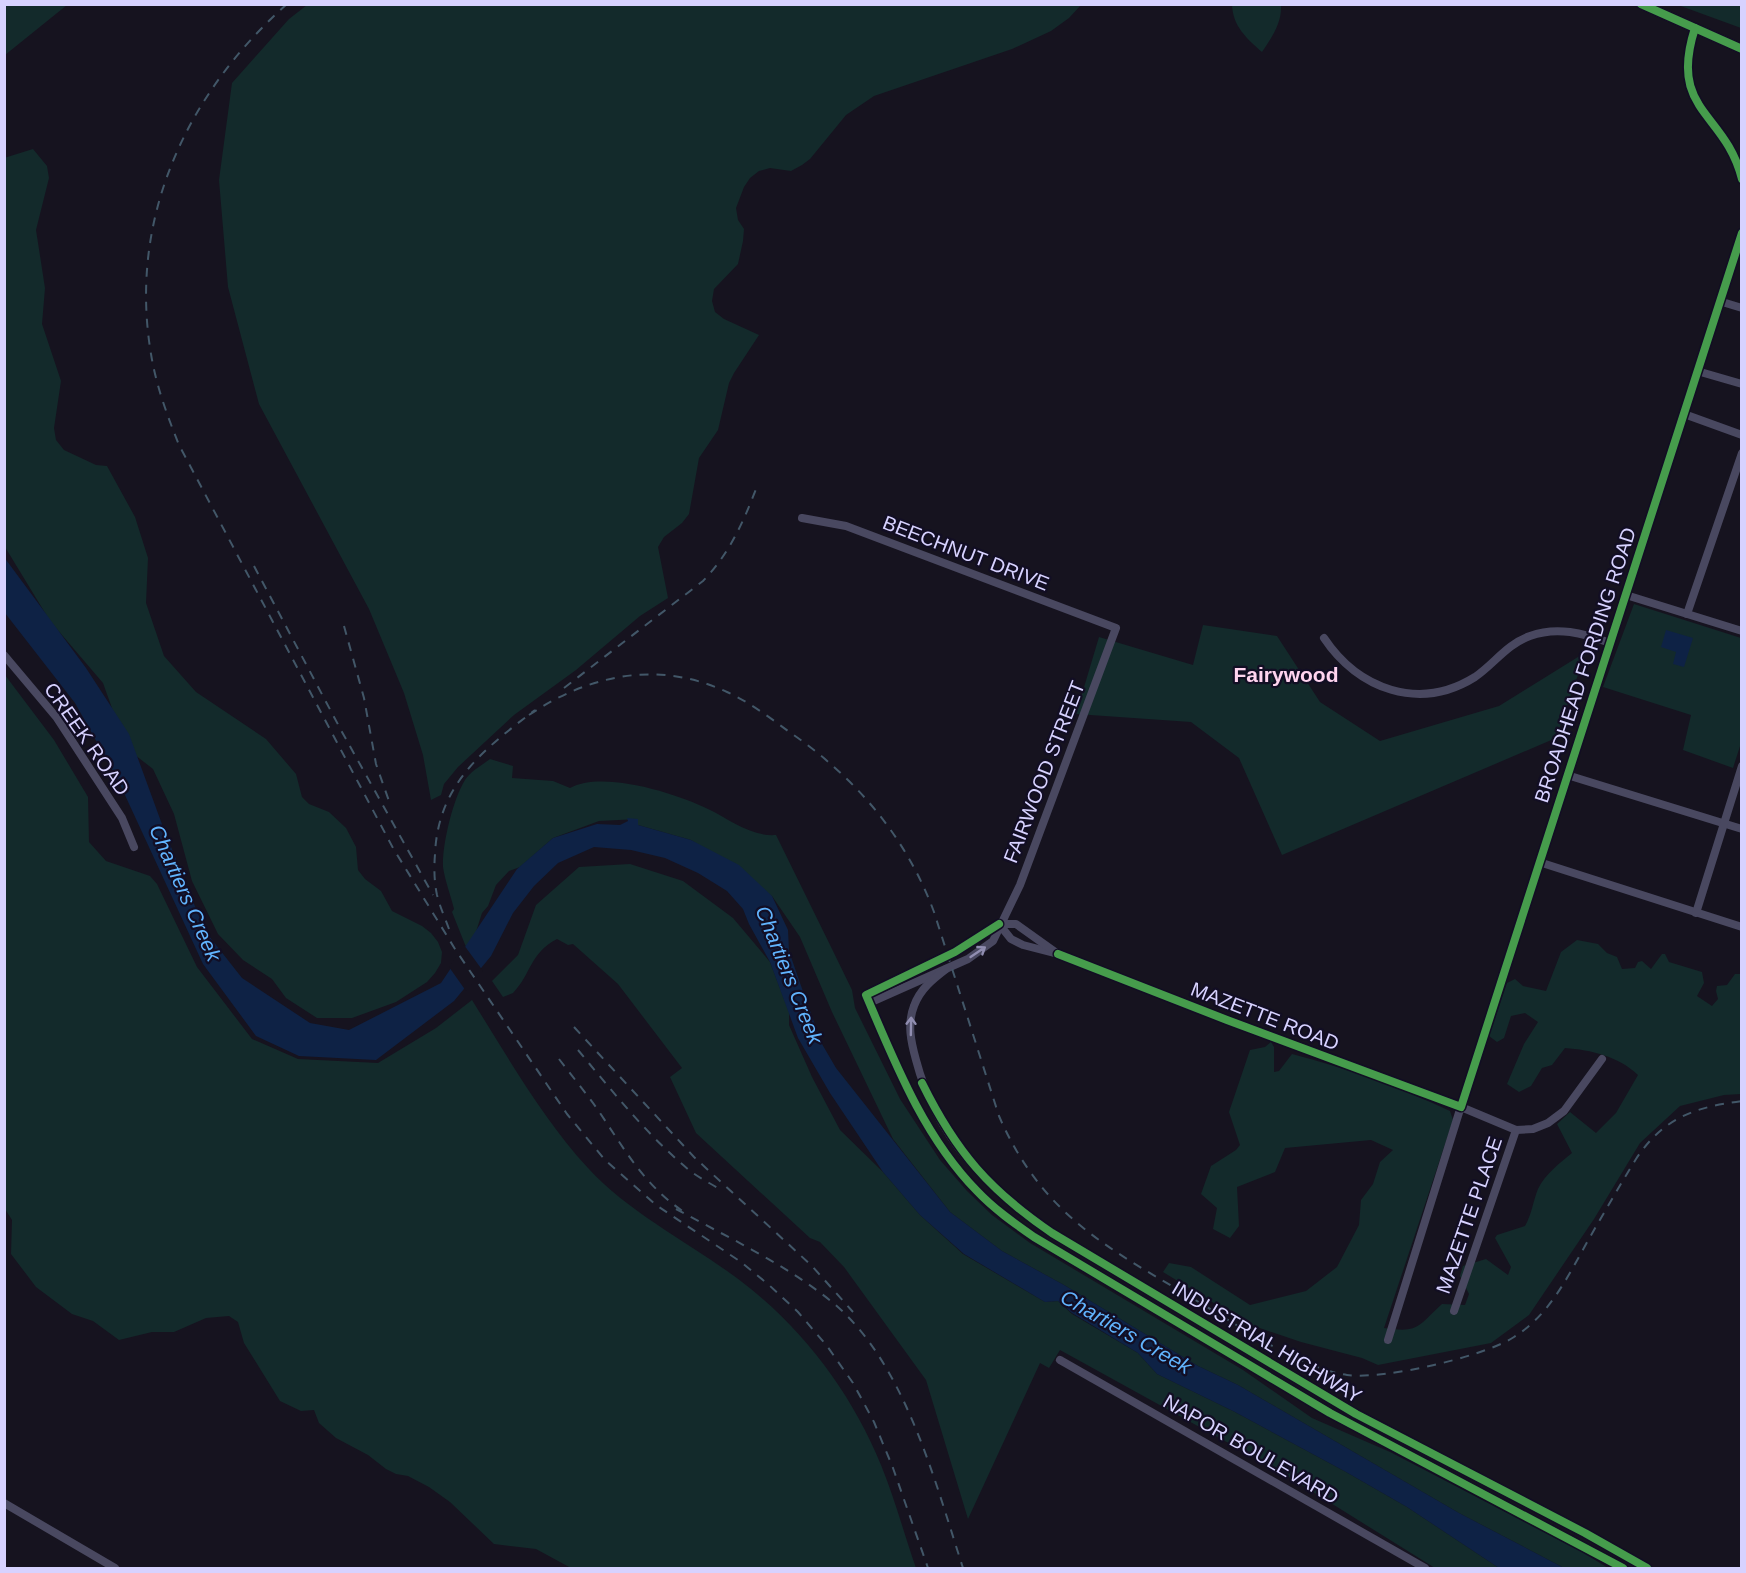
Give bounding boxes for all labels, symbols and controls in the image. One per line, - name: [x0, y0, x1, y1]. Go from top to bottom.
- street label: BEECHNUT DRIVE: [880, 511, 1052, 595]
- street label: BROADHEAD FORDING ROAD: [1530, 525, 1640, 805]
- district label: Fairywood: [1233, 663, 1339, 686]
- street label: FAIRWOOD STREET: [999, 678, 1089, 866]
- street label: CREEK ROAD: [40, 679, 134, 799]
- water label: Chartiers Creek: [145, 821, 226, 966]
- water label: Chartiers Creek: [751, 902, 828, 1049]
- one-way arrow: [970, 946, 986, 958]
- street label: MAZETTE ROAD: [1188, 978, 1342, 1054]
- one-way arrow: [905, 1017, 916, 1037]
- street label: MAZETTE PLACE: [1432, 1134, 1506, 1296]
- street label: INDUSTRIAL HIGHWAY: [1168, 1277, 1366, 1407]
- water label: Chartiers Creek: [1057, 1285, 1197, 1379]
- street label: NAPOR BOULEVARD: [1160, 1390, 1342, 1508]

